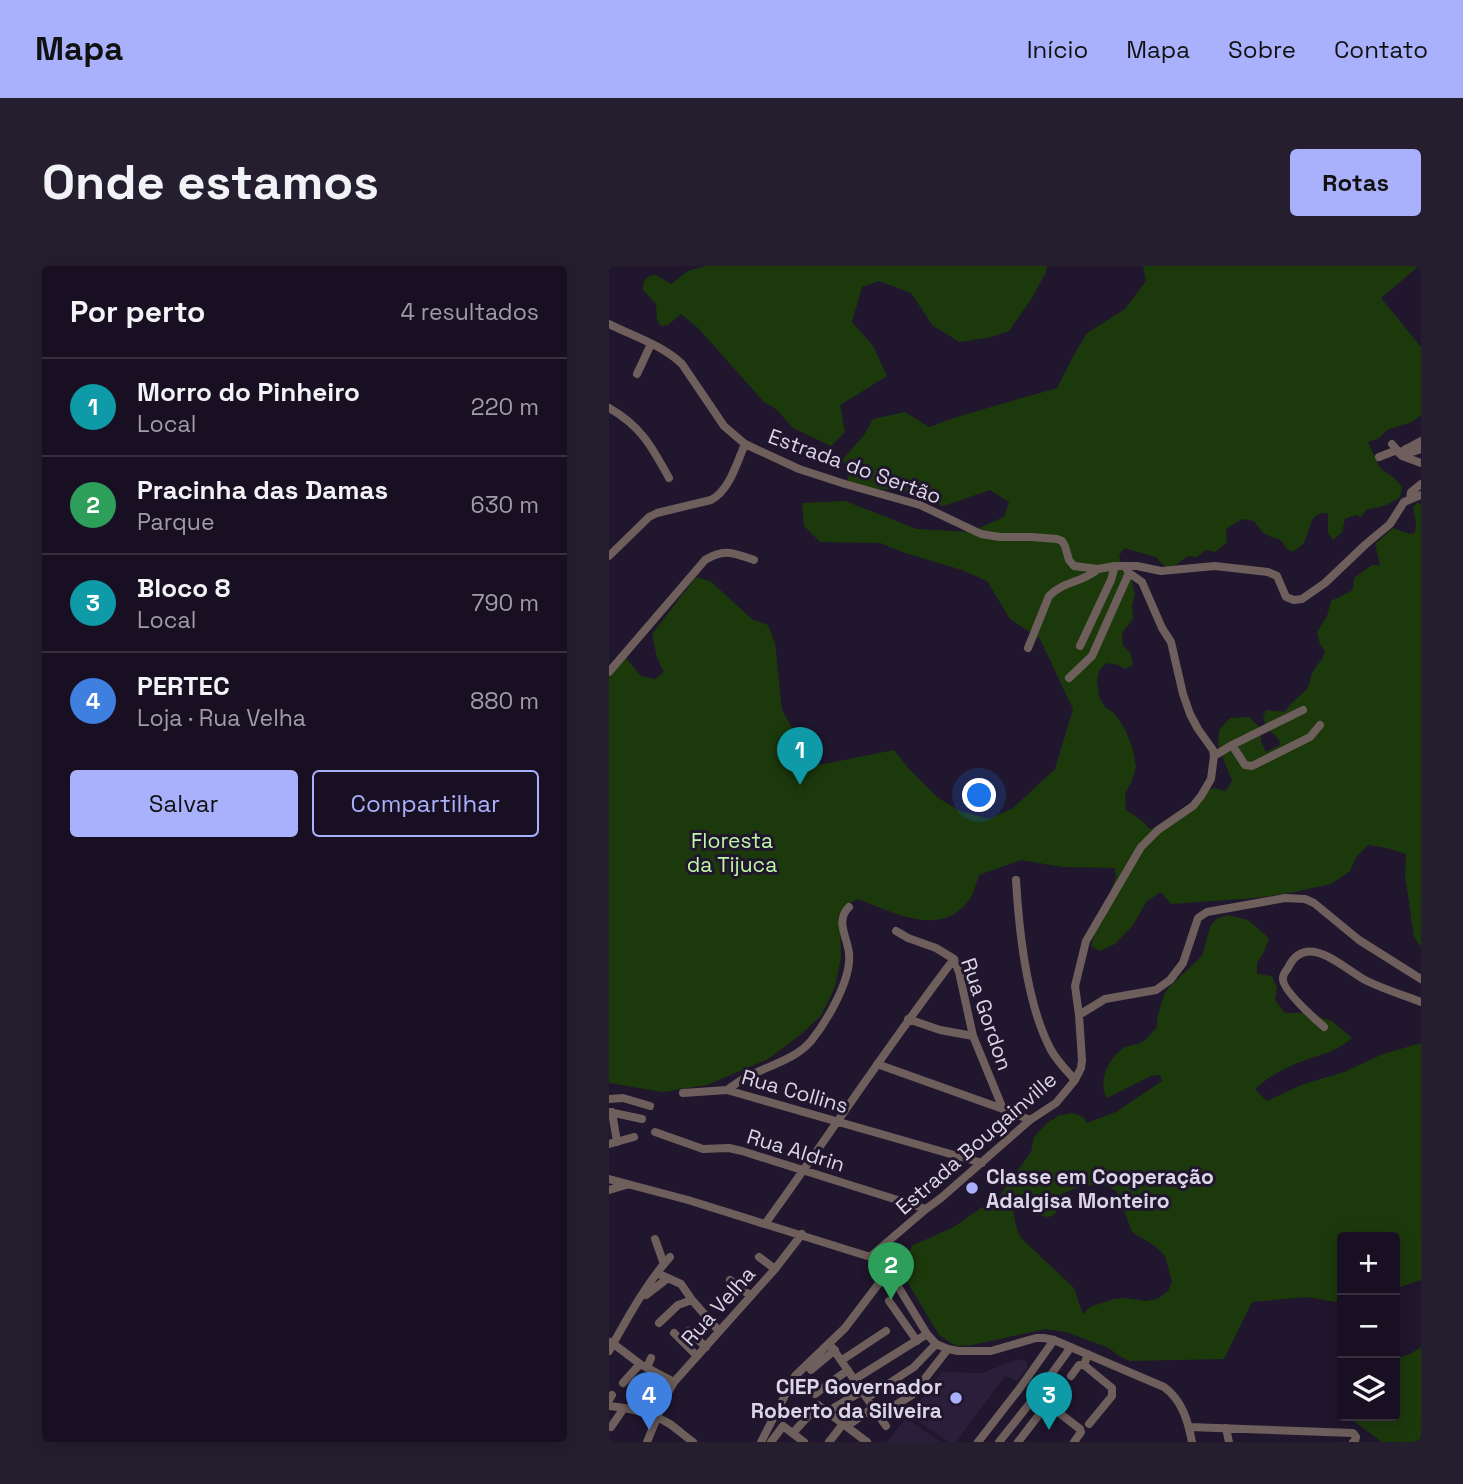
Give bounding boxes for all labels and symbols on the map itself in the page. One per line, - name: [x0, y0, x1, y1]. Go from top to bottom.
- street label: Estrada do Sertão: [765, 422, 945, 510]
- pin: 1: [777, 727, 823, 785]
- your location: [962, 778, 996, 812]
- park label: Floresta da Tijuca: [687, 827, 777, 878]
- street label: Rua Gordon: [955, 954, 1019, 1074]
- street label: Rua Collins: [739, 1063, 851, 1119]
- street label: Estrada Bougainville: [890, 1066, 1062, 1220]
- street label: Rua Aldrin: [744, 1122, 848, 1178]
- place label: Classe em Cooperação Adalgisa Monteiro: [986, 1163, 1214, 1214]
- marker: Classe em Cooperação Adalgisa Monteiro: [964, 1180, 980, 1196]
- pin: 2: [868, 1242, 914, 1300]
- street label: Rua Velha: [675, 1261, 761, 1351]
- pin: 4: [626, 1372, 672, 1430]
- pin: 3: [1026, 1372, 1072, 1430]
- place label: CIEP Governador Roberto da Silveira: [751, 1373, 942, 1424]
- marker: CIEP Governador Roberto da Silveira: [948, 1390, 964, 1406]

